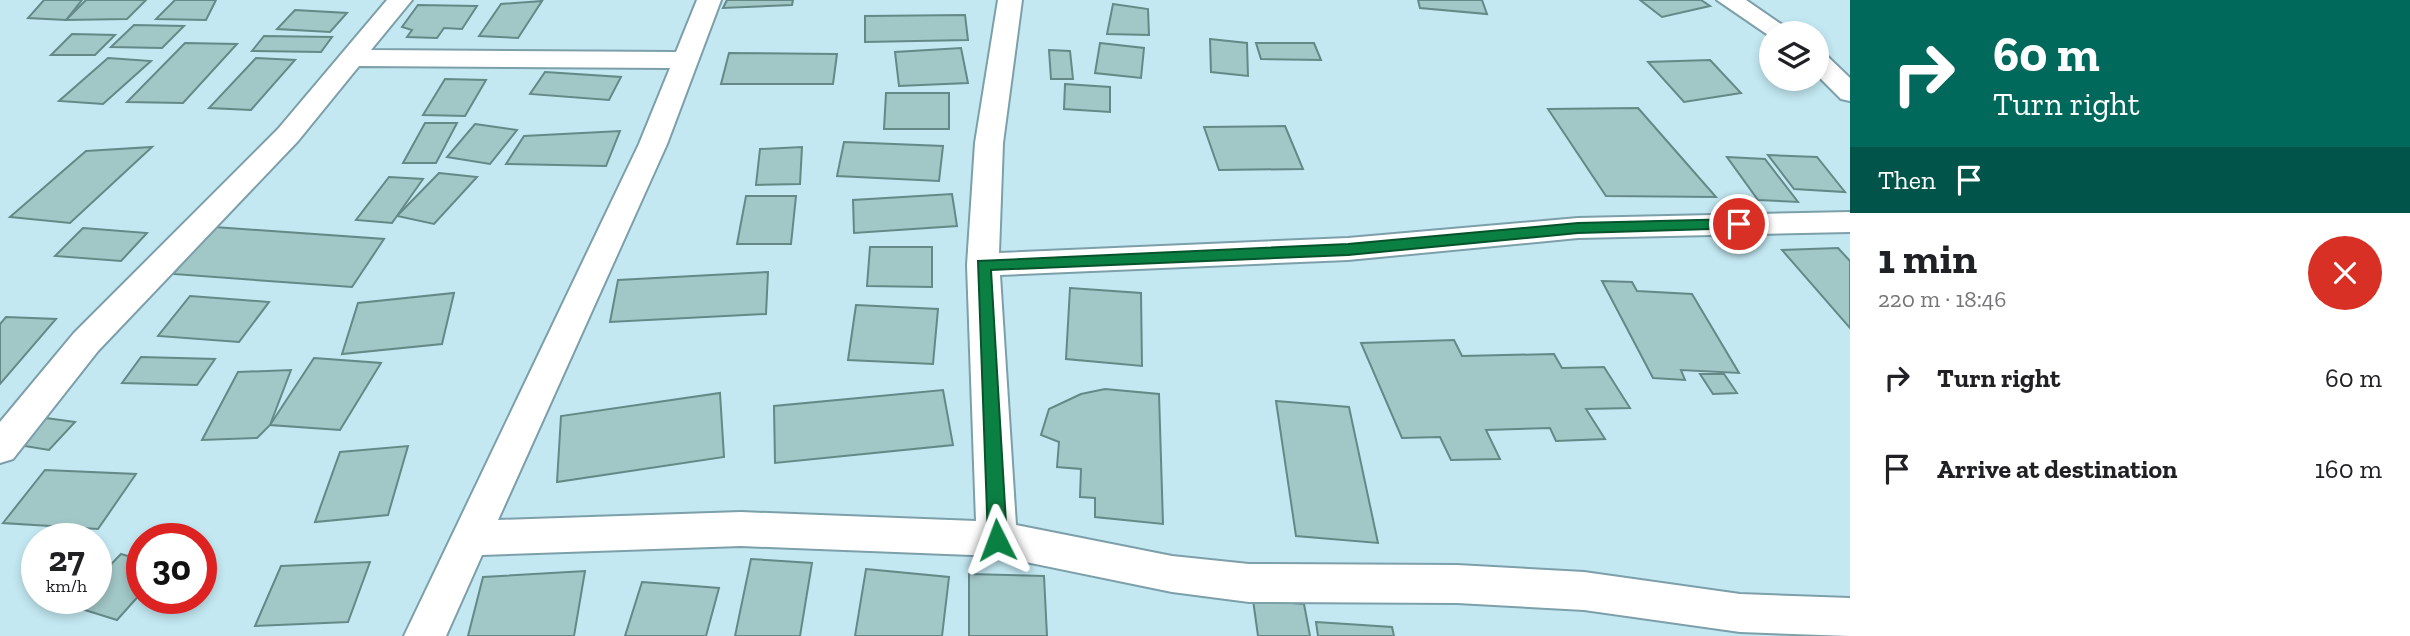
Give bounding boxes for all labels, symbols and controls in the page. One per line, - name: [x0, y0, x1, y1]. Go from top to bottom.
- map controls: [1759, 21, 1829, 91]
- button: layers: [1759, 21, 1829, 91]
- text: 60 m: [1993, 25, 2100, 84]
- icon: right: [1878, 28, 1969, 119]
- text: Turn right: [1993, 85, 2140, 123]
- icon: arrive: [1950, 161, 1988, 199]
- text: Then: [1878, 164, 1936, 196]
- pin: [1709, 194, 1769, 254]
- icon: arrive: [1720, 205, 1758, 243]
- text: 1 min: [1878, 233, 1977, 284]
- button: close: [2308, 236, 2382, 310]
- text: 220 m · 18:46: [1878, 285, 2006, 313]
- icon: right: [1878, 359, 1916, 397]
- text: Turn right: [1937, 362, 2060, 394]
- text: 60 m: [2325, 362, 2382, 394]
- icon: arrive: [1878, 450, 1916, 488]
- text: Arrive at destination: [1937, 453, 2177, 485]
- text: 160 m: [2315, 453, 2382, 485]
- position arrow: [960, 503, 1034, 577]
- speed limit sign: 30: [126, 523, 217, 614]
- text: 27: [48, 538, 85, 580]
- text: km/h: [46, 575, 87, 597]

